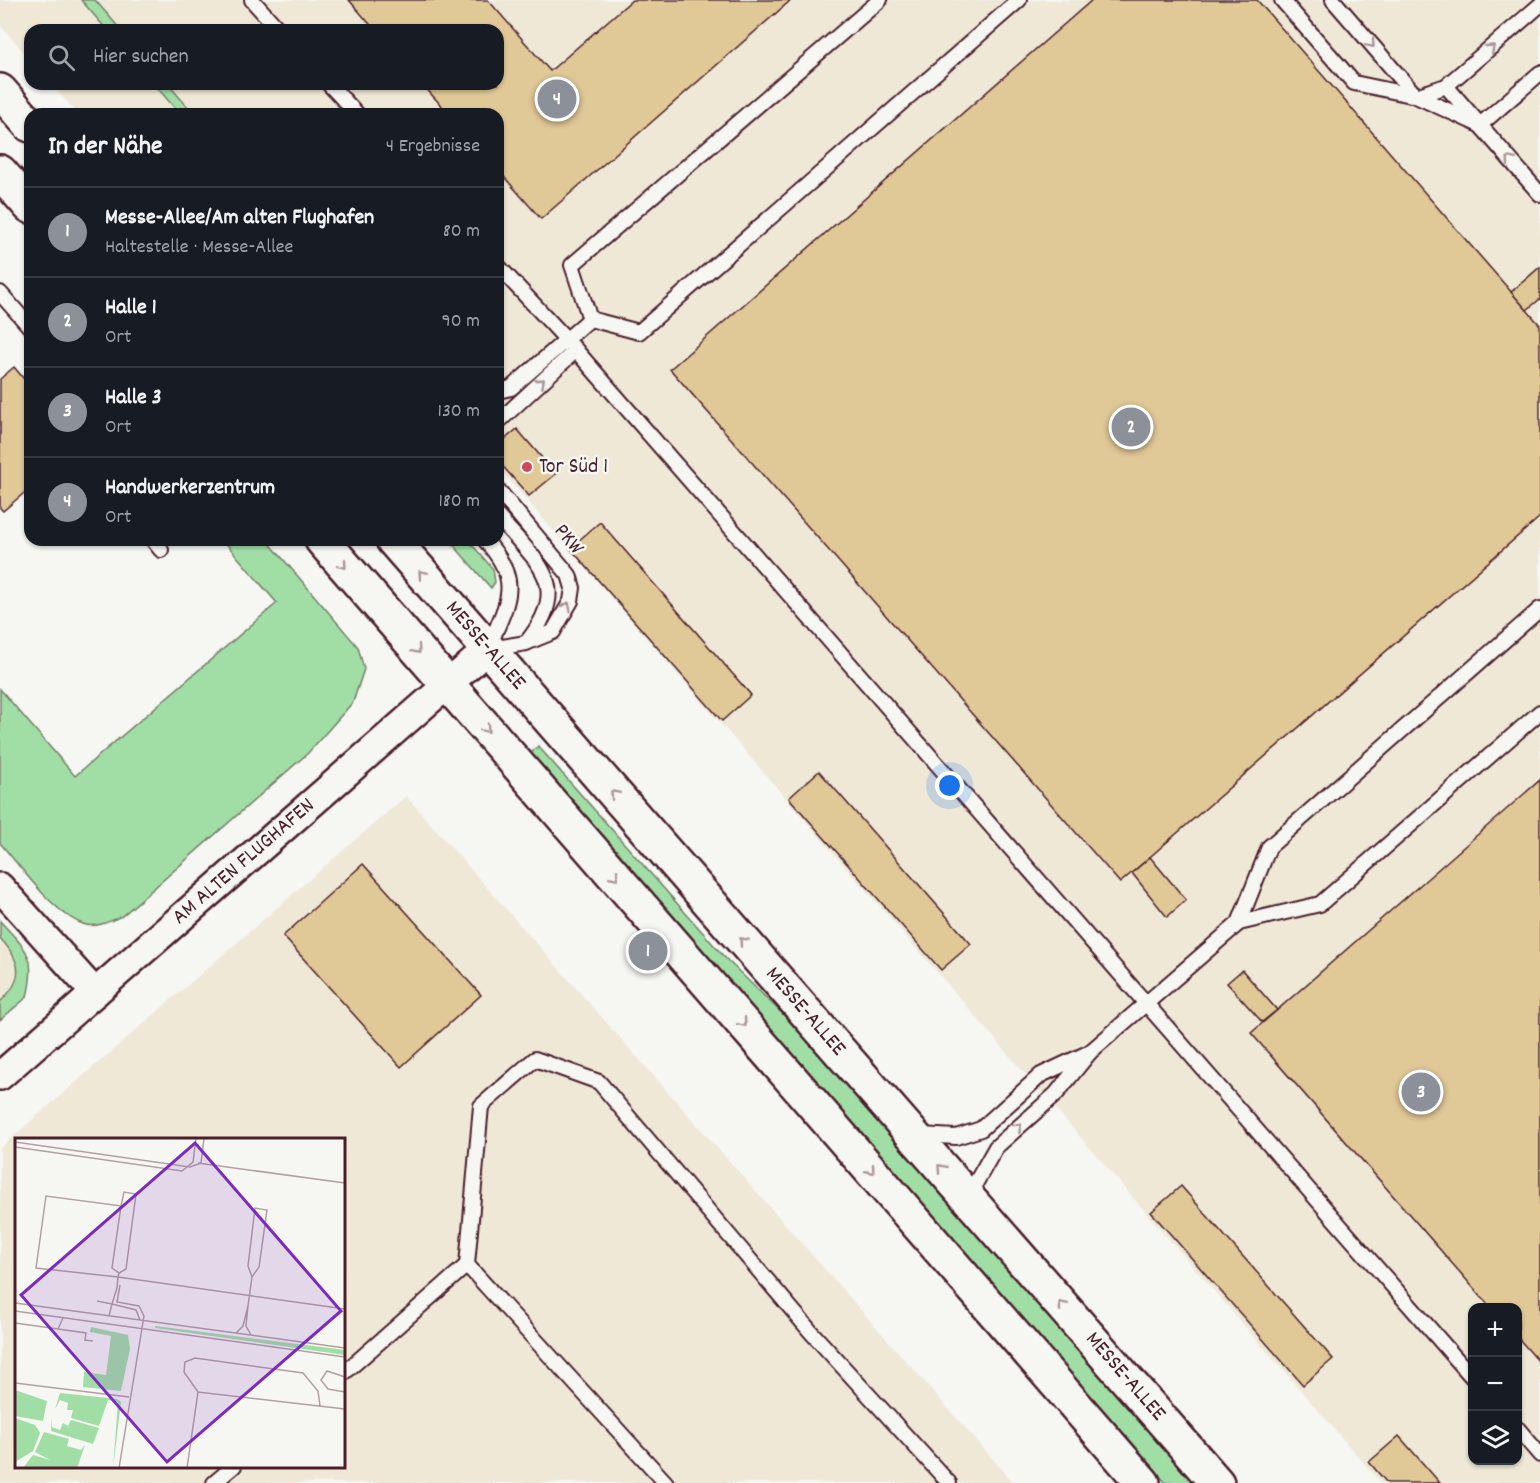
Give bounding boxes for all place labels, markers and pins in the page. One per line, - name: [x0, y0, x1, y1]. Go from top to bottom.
- pin: 4: [538, 76, 576, 122]
- pin: 2: [1112, 404, 1150, 450]
- place label: Tor Süd 1: [539, 452, 608, 483]
- marker: Tor Süd 1: [520, 460, 534, 474]
- pin: 1: [628, 928, 668, 974]
- pin: 3: [1402, 1070, 1440, 1114]

